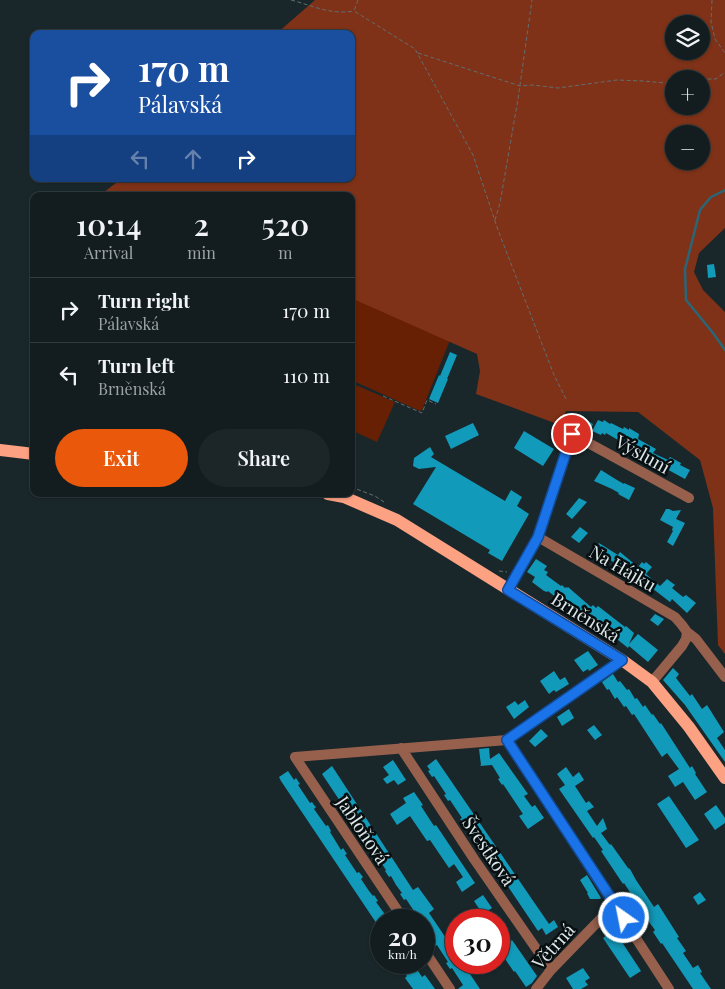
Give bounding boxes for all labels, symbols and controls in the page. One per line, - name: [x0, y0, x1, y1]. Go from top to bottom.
- map controls: [665, 15, 710, 170]
- button: layers: [665, 15, 710, 60]
- text: 170 m: [138, 44, 230, 91]
- icon: right: [55, 50, 120, 115]
- button: +: [665, 70, 710, 115]
- text: Pálavská: [138, 89, 222, 119]
- button: −: [665, 125, 710, 170]
- icon: left: [126, 145, 154, 173]
- icon: ahead: [179, 145, 207, 173]
- icon: right: [232, 145, 260, 173]
- text: 10:14: [76, 204, 141, 244]
- text: 2: [194, 204, 209, 244]
- text: 520: [262, 204, 309, 244]
- text: Arrival: [84, 242, 133, 263]
- text: min: [187, 242, 216, 263]
- text: m: [278, 242, 292, 263]
- text: Turn right: [98, 287, 190, 313]
- icon: right: [55, 296, 83, 324]
- text: 170 m: [282, 297, 330, 323]
- text: Pálavská: [98, 313, 159, 334]
- text: Turn left: [98, 352, 175, 378]
- icon: left: [55, 361, 83, 389]
- text: 110 m: [283, 362, 330, 388]
- text: Brněnská: [98, 378, 166, 399]
- pin: [551, 413, 593, 455]
- icon: arrive: [558, 420, 586, 448]
- button: Exit: [55, 429, 188, 487]
- button: Share: [198, 429, 330, 487]
- street label: Výsluní: [610, 429, 675, 479]
- street label: Na Hájku: [585, 539, 661, 597]
- street label: Brněnská: [547, 587, 625, 647]
- street label: Jabloňová: [331, 790, 395, 869]
- street label: Švestková: [457, 812, 521, 890]
- position arrow: [597, 891, 649, 943]
- speed limit sign: 30: [445, 909, 510, 974]
- street label: Větrná: [526, 918, 580, 975]
- text: 20: [388, 919, 417, 952]
- text: km/h: [388, 946, 417, 962]

